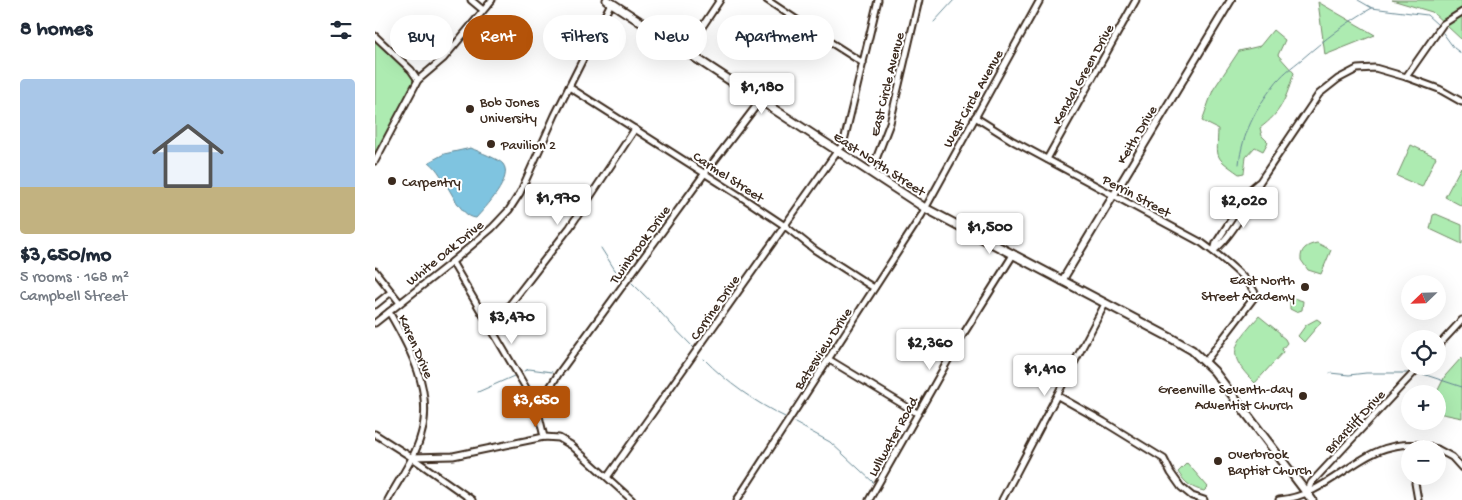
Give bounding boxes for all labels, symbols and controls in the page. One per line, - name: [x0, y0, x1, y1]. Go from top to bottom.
- chip: Buy: [390, 15, 453, 60]
- chip: Rent: [463, 15, 533, 60]
- chip: Filters: [543, 15, 626, 60]
- chip: New: [636, 15, 707, 60]
- chip: Apartment: [717, 15, 834, 60]
- icon: filters: [327, 16, 355, 44]
- text: 8 homes: [20, 18, 92, 43]
- street label: Kendal Green Drive: [1049, 21, 1119, 129]
- street label: East Circle Avenue: [867, 30, 910, 138]
- street label: West Circle Avenue: [940, 47, 1009, 151]
- pin: $1,180: [721, 72, 803, 115]
- text: $1,180: [741, 79, 783, 98]
- place label: Bob Jones University: [479, 95, 540, 128]
- street label: Keith Drive: [1114, 102, 1163, 168]
- marker: Bob Jones University: [464, 103, 476, 115]
- icon: home: [143, 111, 233, 201]
- street label: East North Street: [830, 129, 929, 202]
- marker: Pavilion 2: [485, 138, 497, 150]
- place label: Pavilion 2: [500, 138, 556, 155]
- street label: Carmel Street: [689, 149, 767, 208]
- street label: Perrin Street: [1098, 172, 1174, 223]
- marker: Carpentry: [386, 175, 398, 187]
- place label: Carpentry: [402, 175, 461, 192]
- pin: $1,970: [517, 184, 599, 226]
- pin: $2,020: [1203, 186, 1285, 229]
- text: $1,970: [536, 190, 580, 209]
- text: $2,020: [1221, 193, 1267, 212]
- street label: Twinbrook Drive: [606, 202, 676, 289]
- pin: $1,500: [949, 212, 1031, 255]
- street label: White Oak Drive: [403, 217, 488, 290]
- text: $1,500: [967, 219, 1013, 238]
- text: $3,650/mo: [20, 244, 111, 269]
- text: 5 rooms · 168 m²: [20, 269, 129, 288]
- street label: Corrine Drive: [687, 272, 745, 344]
- place label: East North Street Academy: [1201, 273, 1295, 306]
- north arrow: [1401, 275, 1446, 320]
- map controls: [1401, 275, 1446, 485]
- marker: East North Street Academy: [1299, 281, 1311, 293]
- text: Campbell Street: [20, 288, 127, 307]
- pin: $3,470: [471, 302, 553, 345]
- street label: Batesview Drive: [791, 305, 857, 394]
- text: $3,470: [489, 309, 535, 328]
- street label: Karen Drive: [393, 312, 437, 382]
- pin: $2,360: [889, 328, 971, 371]
- button: locate: [1401, 330, 1446, 375]
- text: $2,360: [907, 335, 953, 354]
- pin: $1,410: [1004, 354, 1086, 397]
- text: $1,410: [1024, 361, 1066, 380]
- place label: Greenville Seventh-day Adventist Church: [1158, 382, 1293, 415]
- button: +: [1401, 385, 1446, 430]
- pin: $3,650: [495, 386, 577, 428]
- street label: Briarcliff Drive: [1321, 387, 1390, 459]
- marker: Greenville Seventh-day Adventist Church: [1297, 390, 1309, 402]
- text: $3,650: [513, 392, 559, 411]
- street label: Lullwater Road: [865, 393, 924, 480]
- button: −: [1401, 440, 1446, 485]
- place label: Overbrook Baptist Church: [1227, 447, 1312, 480]
- marker: Overbrook Baptist Church: [1212, 455, 1224, 467]

